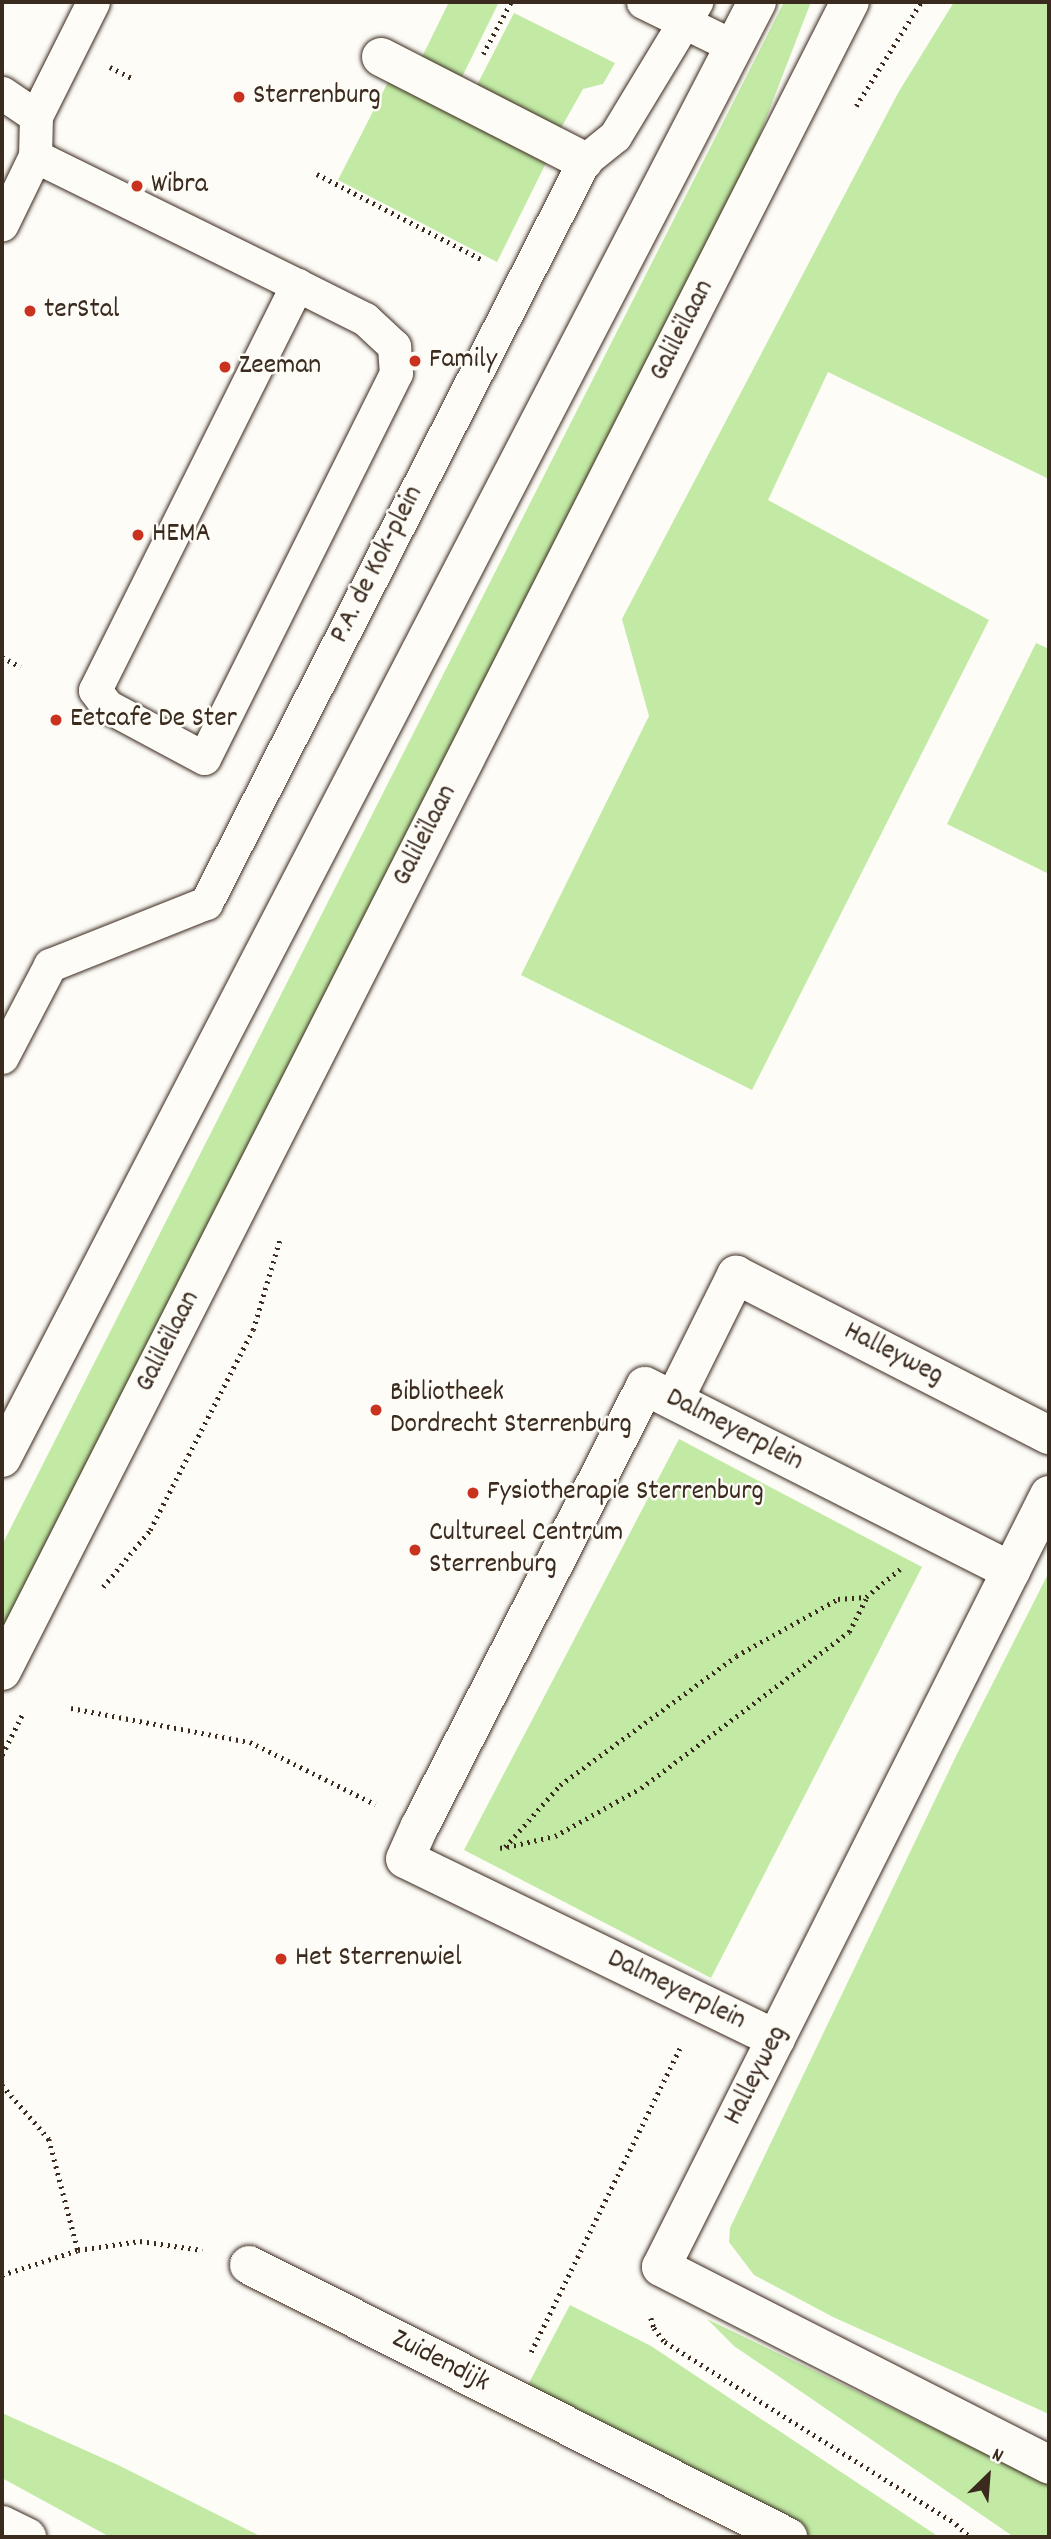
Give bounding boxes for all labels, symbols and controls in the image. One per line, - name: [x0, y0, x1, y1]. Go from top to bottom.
- place label: Sterrenburg: [253, 80, 381, 114]
- marker: Sterrenburg: [231, 89, 247, 105]
- place label: Wibra: [151, 169, 208, 203]
- marker: Wibra: [129, 178, 145, 194]
- street label: Galileïlaan: [643, 275, 723, 387]
- place label: terStal: [44, 294, 120, 328]
- marker: terStal: [22, 303, 38, 319]
- place label: Family: [429, 344, 497, 378]
- place label: Zeeman: [239, 350, 321, 384]
- marker: Family: [407, 353, 423, 369]
- marker: Zeeman: [217, 359, 233, 375]
- street label: P.A. de Kok-plein: [324, 481, 432, 649]
- place label: HEMA: [152, 518, 211, 552]
- marker: HEMA: [130, 527, 146, 543]
- place label: Eetcafe De Ster: [70, 703, 237, 737]
- marker: Eetcafe De Ster: [48, 712, 64, 728]
- street label: Galileïlaan: [386, 780, 466, 892]
- street label: Galileïlaan: [129, 1286, 209, 1398]
- street label: Halleyweg: [838, 1316, 948, 1394]
- place label: Bibliotheek Dordrecht Sterrenburg: [390, 1377, 632, 1443]
- street label: Dalmeyerplein: [660, 1382, 808, 1480]
- marker: Bibliotheek Dordrecht Sterrenburg: [368, 1402, 384, 1418]
- place label: Fysiotherapie Sterrenburg: [487, 1476, 764, 1510]
- marker: Fysiotherapie Sterrenburg: [465, 1485, 481, 1501]
- place label: Cultureel Centrum Sterrenburg: [429, 1517, 623, 1583]
- marker: Cultureel Centrum Sterrenburg: [407, 1542, 423, 1558]
- place label: Het Sterrenwiel: [295, 1942, 462, 1976]
- street label: Dalmeyerplein: [601, 1943, 751, 2039]
- marker: Het Sterrenwiel: [273, 1951, 289, 1967]
- street label: Halleyweg: [718, 2021, 796, 2131]
- street label: Zuidendijk: [386, 2323, 494, 2401]
- north arrow: [953, 2441, 1023, 2511]
- text: N: [987, 2442, 1007, 2471]

